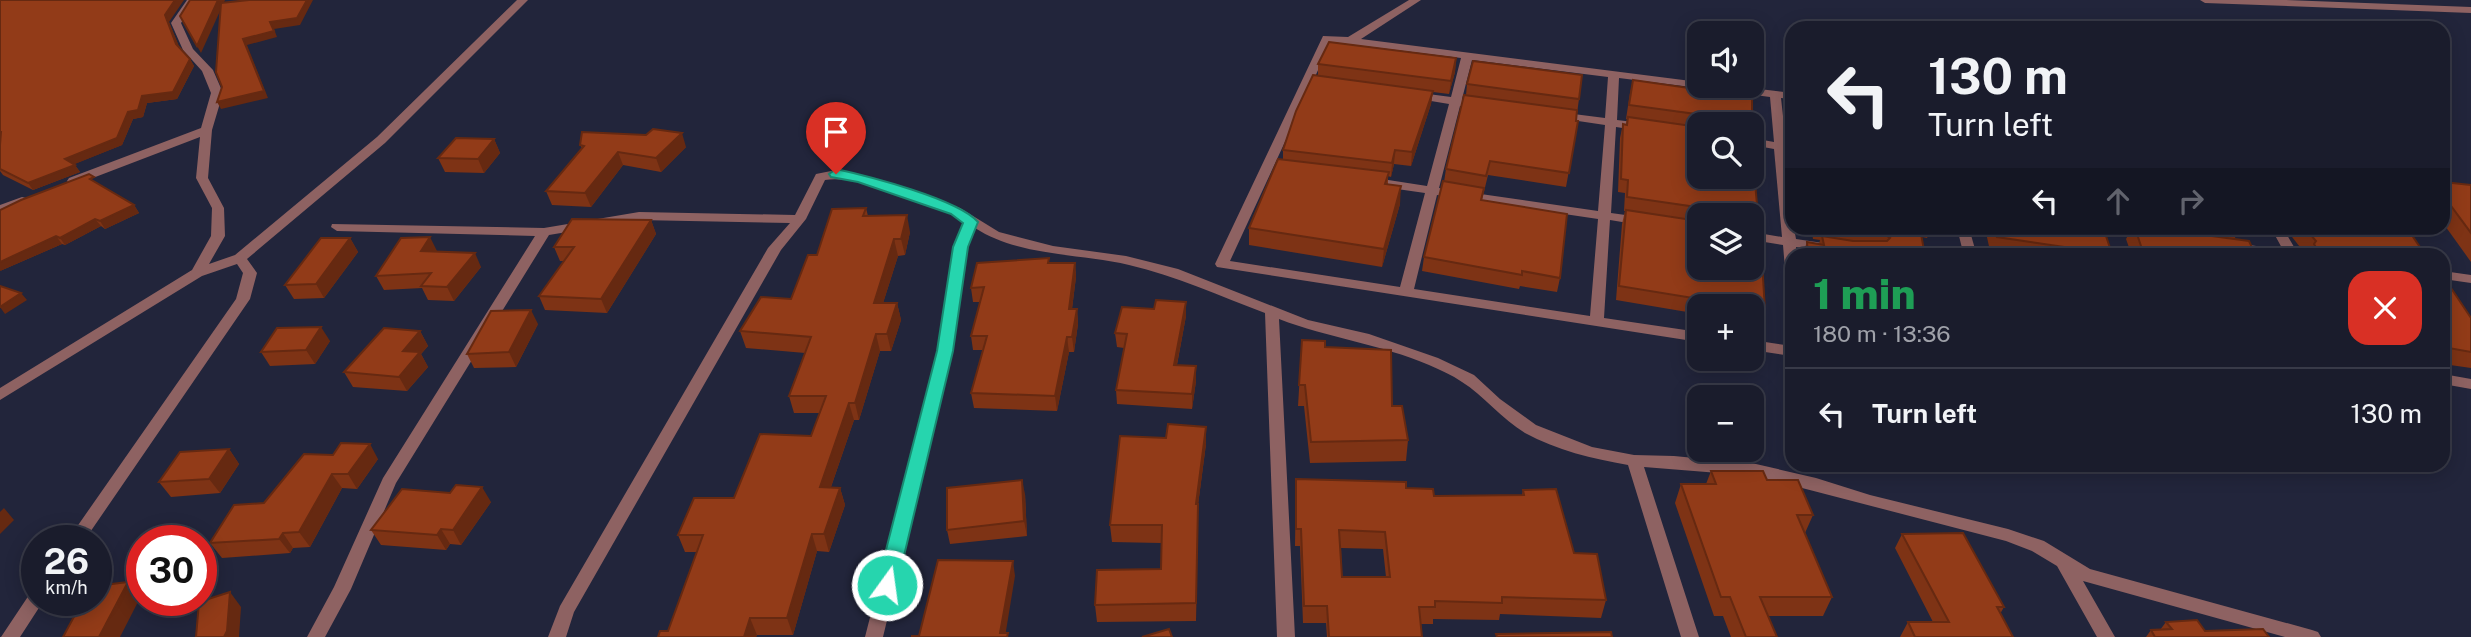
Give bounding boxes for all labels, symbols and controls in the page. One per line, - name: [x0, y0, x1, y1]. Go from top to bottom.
- map controls: [1687, 21, 1764, 462]
- button: sound: [1687, 21, 1764, 98]
- text: 130 m: [1928, 47, 2068, 105]
- icon: left: [1813, 49, 1904, 140]
- pin: [806, 102, 866, 174]
- text: Turn left: [1928, 106, 2053, 143]
- button: search: [1687, 112, 1764, 189]
- icon: arrive: [817, 113, 855, 151]
- icon: left: [2026, 182, 2064, 220]
- icon: ahead: [2099, 182, 2137, 220]
- icon: right: [2172, 182, 2210, 220]
- button: layers: [1687, 203, 1764, 280]
- text: 1 min: [1813, 269, 1916, 318]
- button: close: [2348, 271, 2422, 345]
- button: +: [1687, 294, 1764, 371]
- text: 180 m · 13:36: [1813, 320, 1951, 347]
- button: −: [1687, 385, 1764, 462]
- icon: left: [1813, 395, 1851, 433]
- text: Turn left: [1872, 398, 1977, 429]
- text: 130 m: [2350, 398, 2422, 429]
- speed limit sign: 30: [126, 525, 217, 616]
- text: 26: [44, 541, 89, 582]
- position arrow: [850, 548, 924, 622]
- text: km/h: [45, 577, 88, 598]

